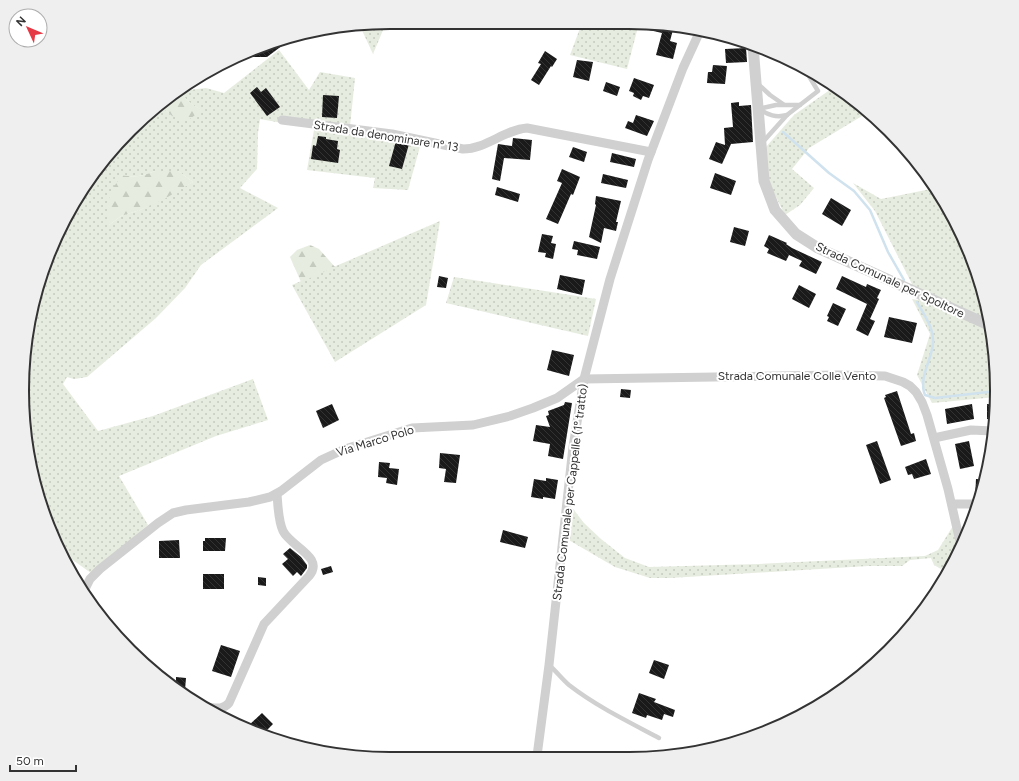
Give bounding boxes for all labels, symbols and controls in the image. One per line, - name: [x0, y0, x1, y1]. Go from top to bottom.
- north arrow: [8, 8, 48, 48]
- text: N: [14, 14, 29, 29]
- street label: Strada da denominare nº 13: [313, 118, 459, 154]
- street label: Strada Comunale per Spoltore: [813, 239, 967, 321]
- street label: Strada Comunale Colle Vento: [718, 369, 876, 383]
- street label: Strada Comunale per Cappelle (1º tratto): [550, 383, 590, 601]
- street label: Via Marco Polo: [335, 423, 415, 459]
- scale bar: [10, 747, 76, 773]
- text: 50 m: [16, 754, 44, 768]

